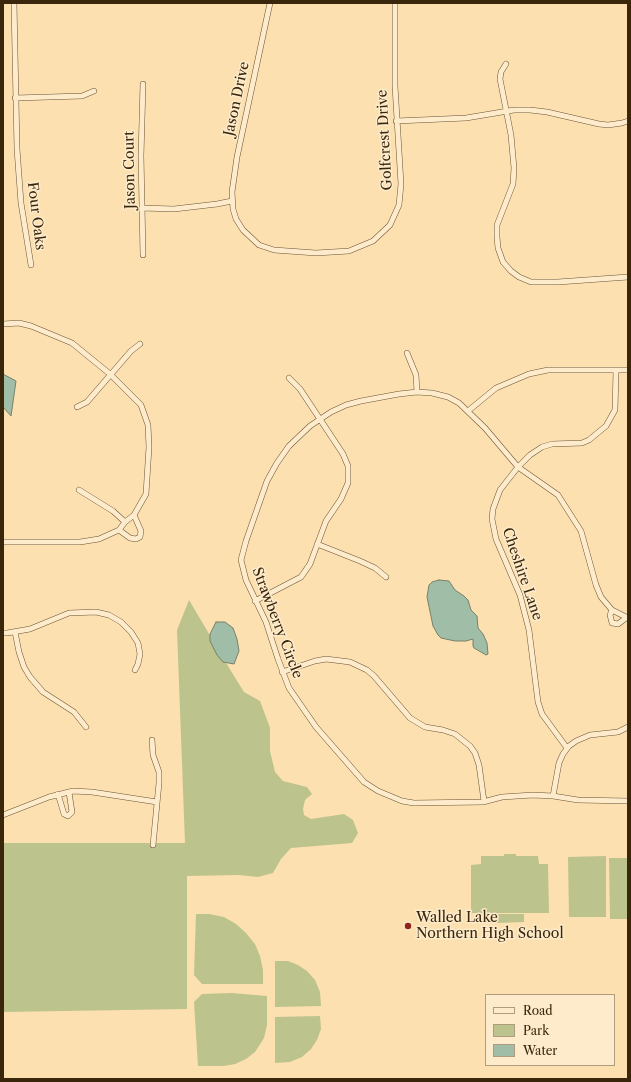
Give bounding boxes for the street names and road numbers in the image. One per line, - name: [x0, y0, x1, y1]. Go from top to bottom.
- street label: Jason Drive: [221, 60, 253, 138]
- street label: Golfcrest Drive: [374, 89, 396, 191]
- street label: Jason Court: [121, 131, 139, 209]
- street label: Four Oaks: [23, 181, 49, 251]
- street label: Cheshire Lane: [498, 525, 546, 623]
- street label: Strawberry Circle: [248, 565, 306, 681]

